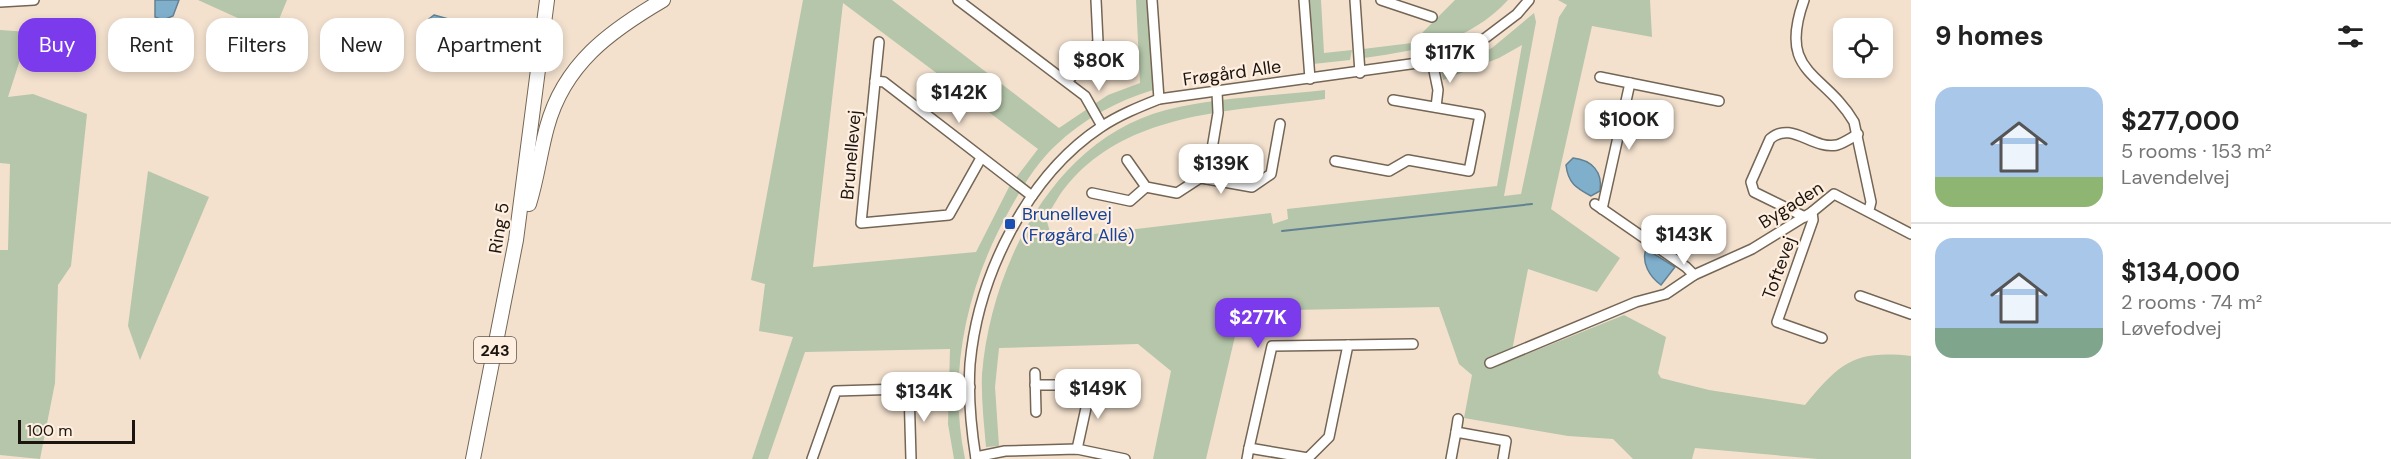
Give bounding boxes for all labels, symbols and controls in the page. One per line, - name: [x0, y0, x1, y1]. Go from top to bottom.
- chip: Buy: [18, 18, 96, 72]
- chip: Rent: [108, 18, 194, 72]
- chip: Filters: [206, 18, 308, 72]
- chip: New: [320, 18, 404, 72]
- chip: Apartment: [416, 18, 563, 72]
- map controls: [1833, 18, 1893, 78]
- button: locate: [1833, 18, 1893, 78]
- text: 9 homes: [1935, 19, 2044, 53]
- icon: filters: [2334, 20, 2367, 53]
- pin: $117K: [1408, 33, 1492, 84]
- text: $117K: [1425, 39, 1475, 65]
- pin: $80K: [1063, 41, 1135, 92]
- text: $80K: [1073, 47, 1125, 73]
- street label: Frøgård Alle: [1181, 54, 1283, 92]
- pin: $142K: [917, 73, 1001, 124]
- text: $142K: [931, 79, 987, 105]
- pin: $100K: [1587, 100, 1671, 151]
- text: $277,000: [2121, 104, 2239, 138]
- text: $100K: [1599, 106, 1659, 132]
- street label: Brunellevej: [835, 109, 867, 201]
- icon: home: [1983, 111, 2055, 183]
- text: 5 rooms · 153 m²: [2121, 138, 2272, 164]
- pin: $139K: [1179, 144, 1263, 195]
- text: $139K: [1193, 150, 1249, 176]
- text: Lavendelvej: [2121, 164, 2230, 190]
- street label: Bygaden: [1754, 176, 1828, 234]
- street label: Ring 5: [483, 201, 515, 255]
- place label: Brunellevej (Frøgård Allé): [1022, 202, 1135, 247]
- pin: $143K: [1642, 215, 1726, 266]
- marker: Brunellevej (Frøgård Allé): [1003, 217, 1017, 231]
- text: $143K: [1655, 221, 1713, 247]
- street label: Toftevej: [1757, 233, 1801, 303]
- text: $134,000: [2121, 255, 2240, 289]
- icon: home: [1983, 262, 2055, 334]
- text: 2 rooms · 74 m²: [2121, 289, 2262, 315]
- pin: $277K: [1216, 298, 1300, 349]
- text: $277K: [1229, 304, 1287, 330]
- text: Løvefodvej: [2121, 315, 2222, 341]
- road number: 243: [474, 337, 516, 363]
- pin: $149K: [1056, 369, 1140, 420]
- pin: $134K: [882, 372, 966, 423]
- text: $149K: [1069, 375, 1127, 401]
- text: $134K: [895, 378, 953, 404]
- scale bar: [18, 417, 135, 444]
- text: 100 m: [27, 420, 72, 441]

